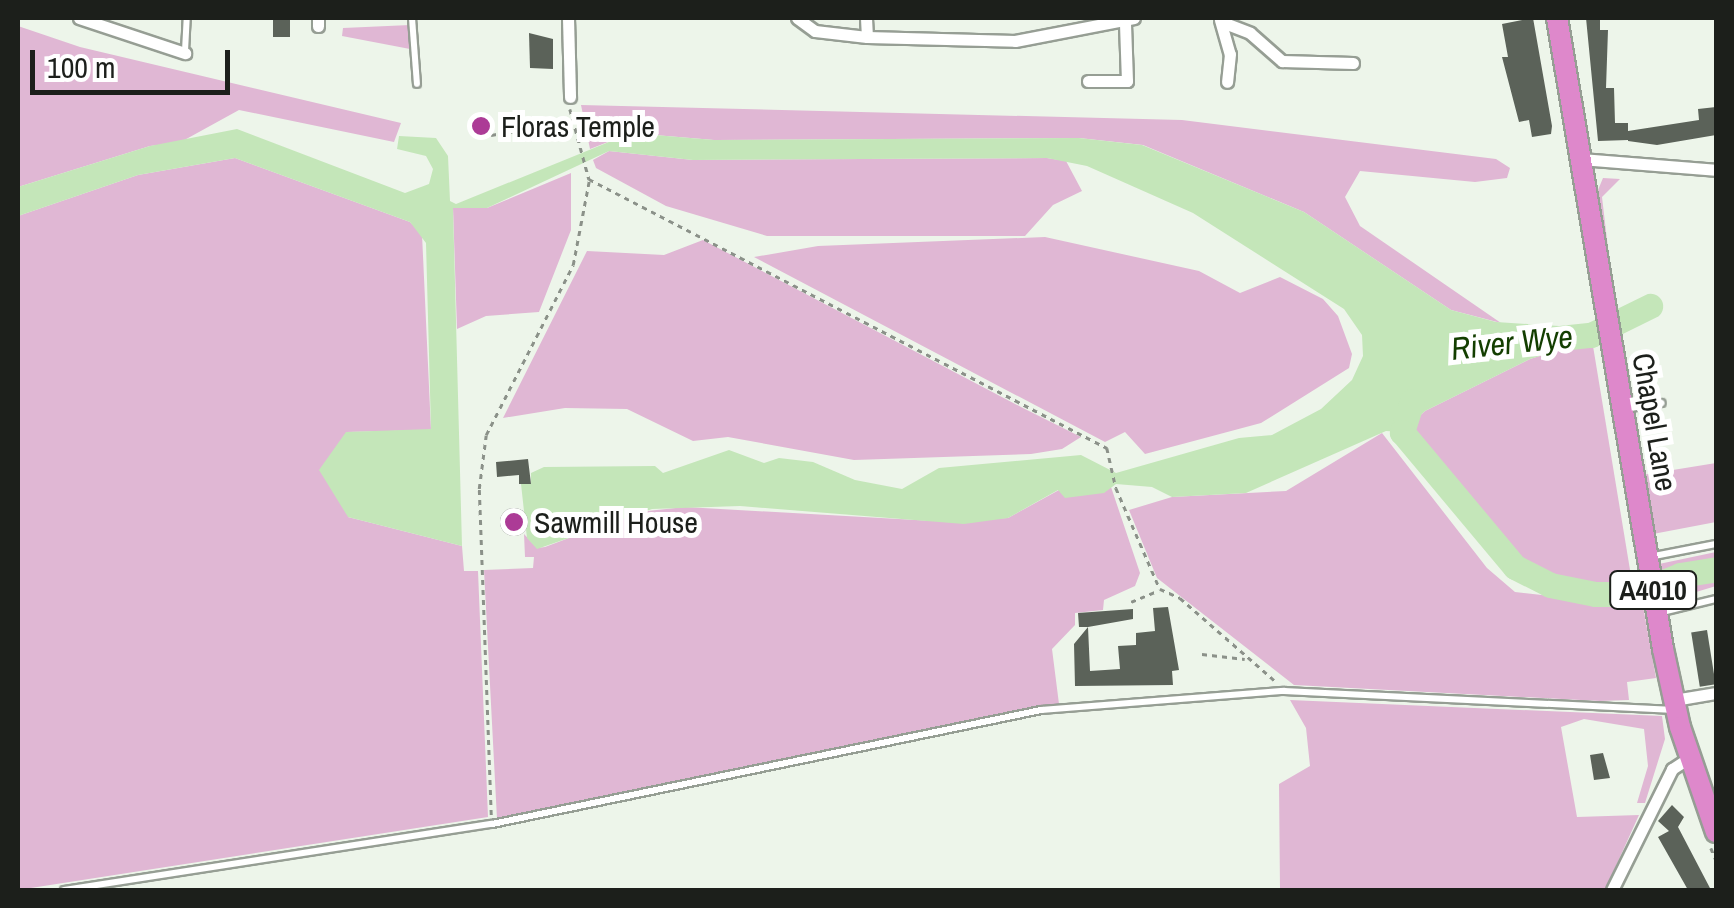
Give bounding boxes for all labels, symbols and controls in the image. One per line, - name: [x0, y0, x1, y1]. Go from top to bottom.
- scale bar: [35, 30, 235, 92]
- text: 100 m: [47, 47, 115, 87]
- place label: Floras Temple: [501, 108, 655, 144]
- marker: Floras Temple: [470, 115, 492, 137]
- water label: River Wye: [1449, 318, 1575, 368]
- street label: Chapel Lane: [1625, 350, 1685, 494]
- place label: Sawmill House: [534, 504, 698, 540]
- marker: Sawmill House: [503, 511, 525, 533]
- road number: A4010: [1608, 567, 1698, 613]

